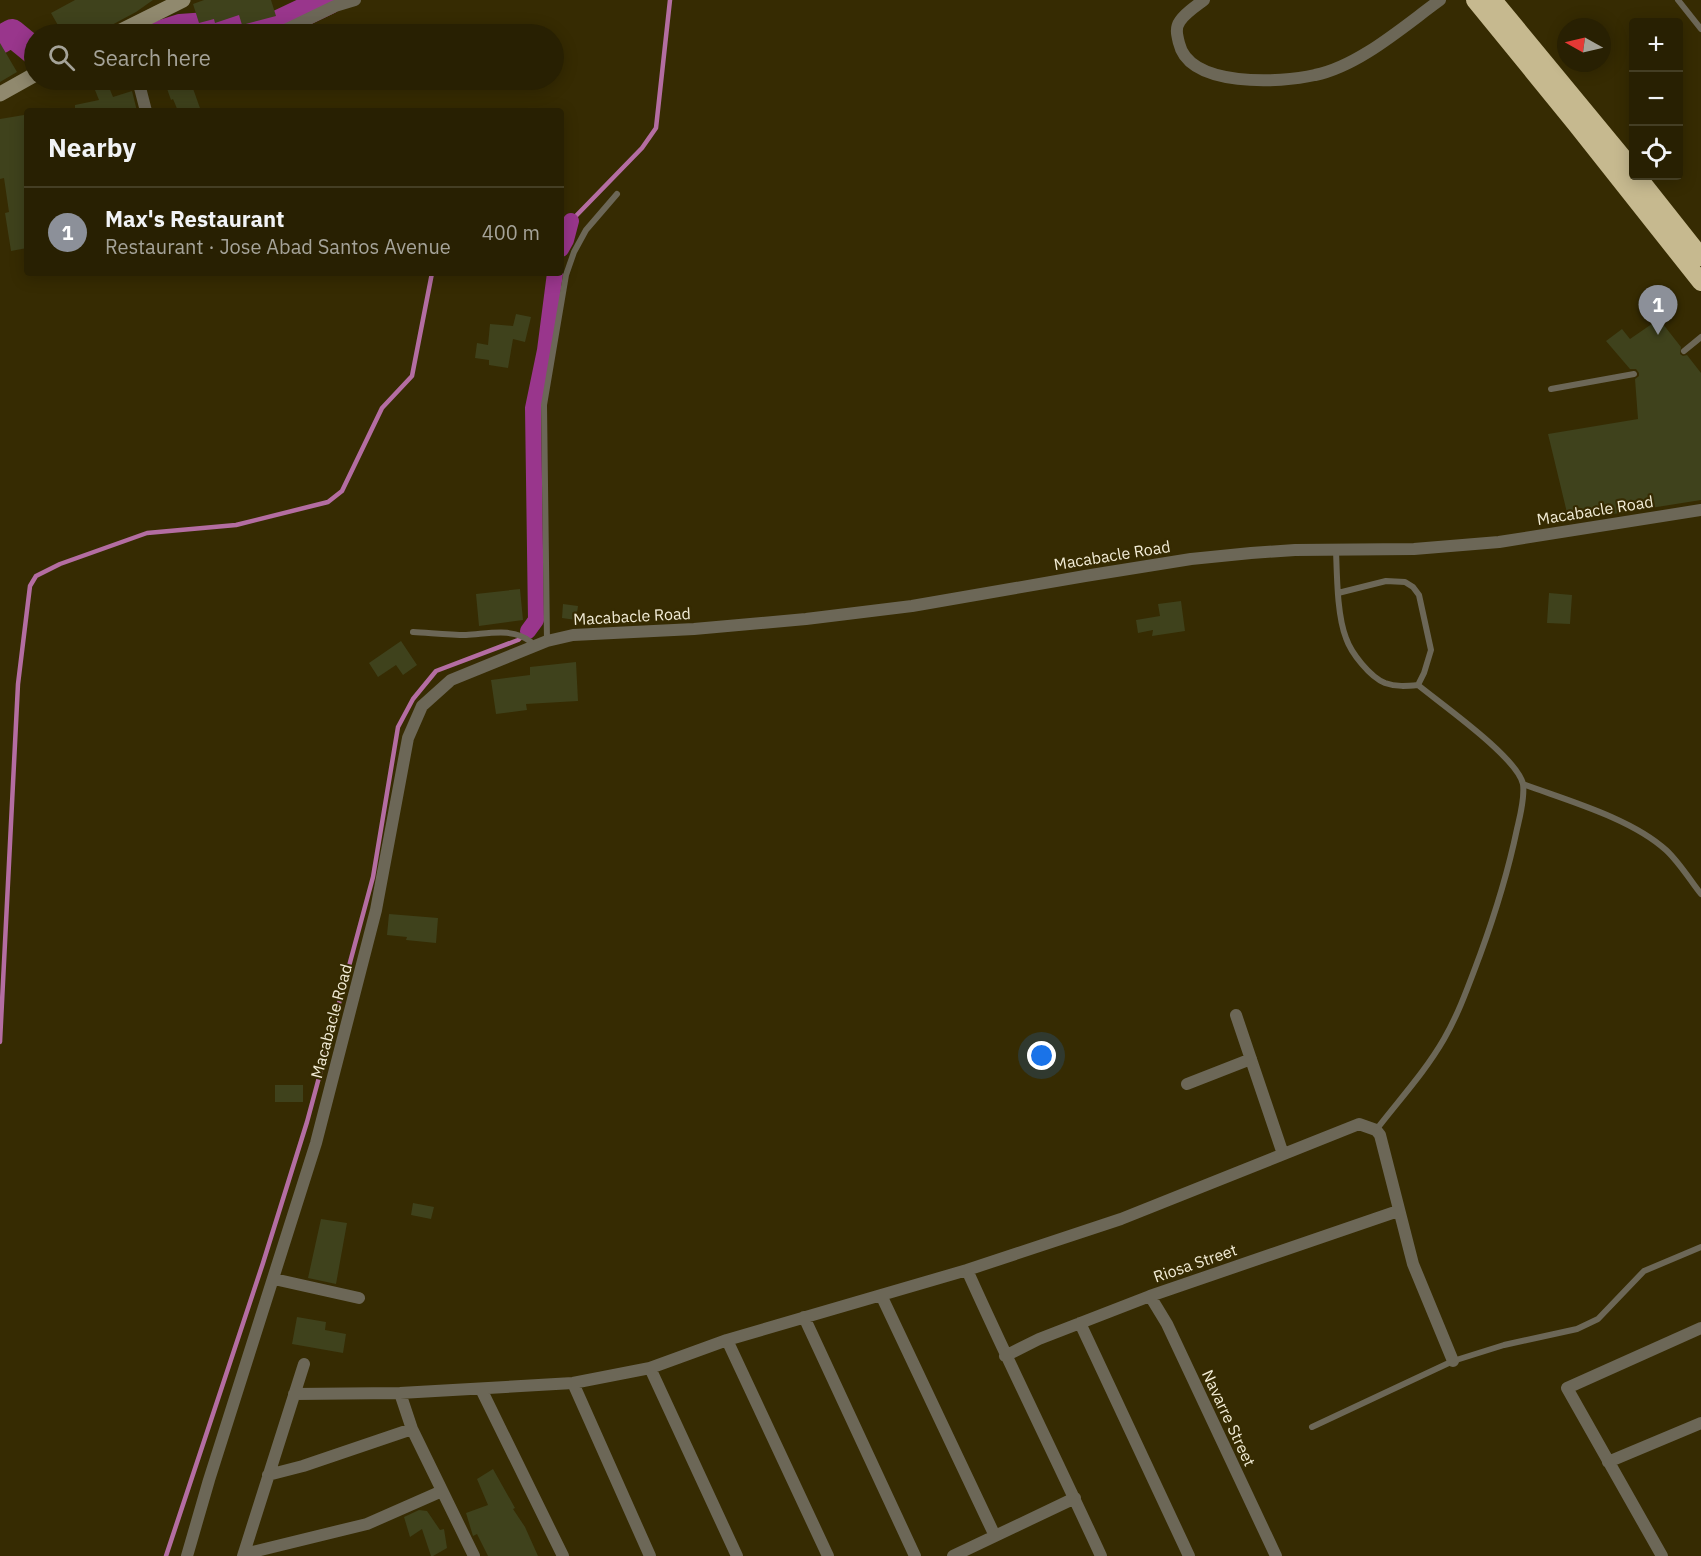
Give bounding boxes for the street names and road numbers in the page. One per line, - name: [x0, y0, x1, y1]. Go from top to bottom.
- street label: Macabacle Road: [1535, 491, 1655, 529]
- street label: Macabacle Road: [1052, 536, 1172, 574]
- street label: Macabacle Road: [573, 603, 691, 629]
- street label: Macabacle Road: [306, 962, 356, 1080]
- street label: Riosa Street: [1151, 1239, 1239, 1287]
- street label: Navarre Street: [1198, 1367, 1260, 1469]

